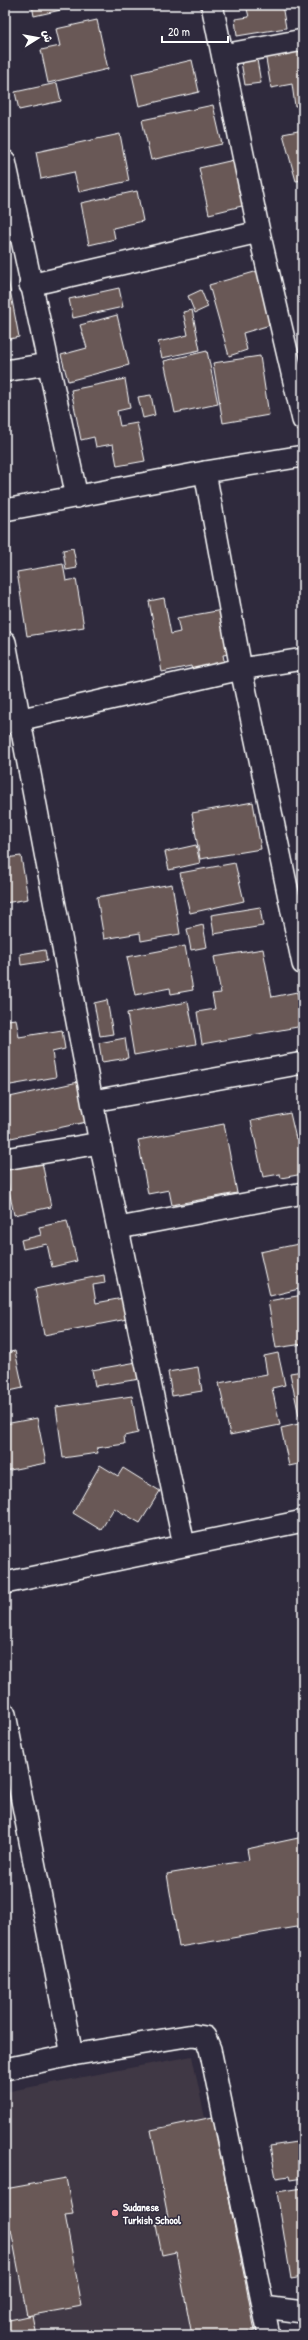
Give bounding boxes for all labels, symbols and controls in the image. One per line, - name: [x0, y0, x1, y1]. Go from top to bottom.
- north arrow: [18, 18, 58, 58]
- scale bar: [162, 18, 228, 44]
- text: 20 m: [168, 23, 190, 40]
- text: ش: [40, 29, 56, 43]
- place label: Sudanese Turkish School: [122, 2200, 182, 2227]
- marker: Sudanese Turkish School: [110, 2208, 120, 2218]

